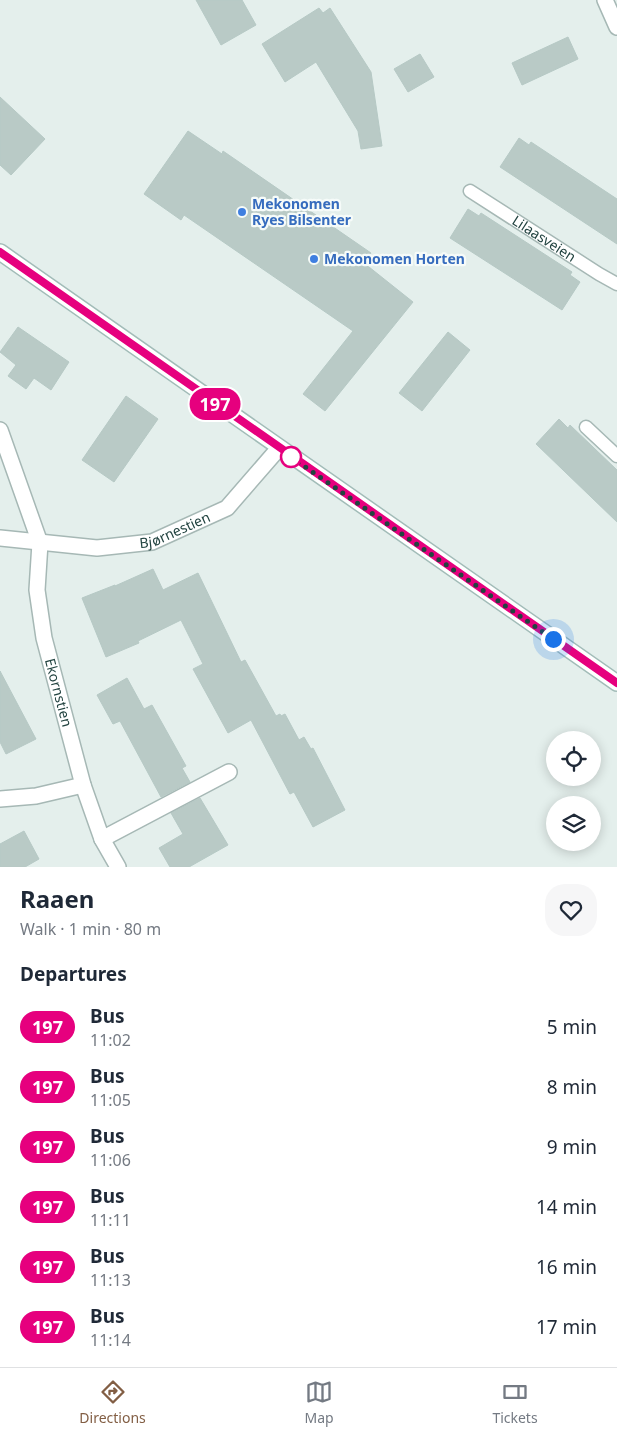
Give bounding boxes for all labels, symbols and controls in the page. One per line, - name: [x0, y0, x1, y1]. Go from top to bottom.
- place label: Mekonomen Ryes Bilsenter: [252, 194, 352, 229]
- marker: Mekonomen Ryes Bilsenter: [236, 206, 248, 218]
- street label: Lilaasveien: [509, 211, 580, 266]
- place label: Mekonomen Horten: [324, 249, 465, 268]
- marker: Mekonomen Horten: [308, 253, 320, 265]
- line badge: 197: [186, 388, 244, 420]
- text: 197: [200, 392, 230, 416]
- unlabelled marker: [280, 446, 302, 468]
- street label: Bjørnestien: [138, 507, 213, 552]
- your location: [541, 627, 566, 652]
- street label: Ekornstien: [41, 656, 77, 729]
- map controls: [546, 731, 601, 851]
- button: locate: [546, 731, 601, 786]
- button: layers: [546, 796, 601, 851]
- text: Raaen: [20, 882, 94, 915]
- button: heart: [545, 884, 597, 936]
- text: Walk · 1 min · 80 m: [20, 918, 161, 940]
- text: Departures: [20, 961, 127, 987]
- text: Bus: [90, 1003, 125, 1029]
- text: 5 min: [547, 1014, 597, 1040]
- text: 197: [32, 1015, 63, 1039]
- text: 11:02: [90, 1029, 131, 1051]
- text: Bus: [90, 1063, 125, 1089]
- text: 8 min: [547, 1074, 597, 1100]
- text: 197: [32, 1075, 63, 1099]
- text: 11:05: [90, 1089, 131, 1111]
- text: Bus: [90, 1123, 125, 1149]
- text: 9 min: [547, 1134, 597, 1160]
- text: 197: [32, 1135, 63, 1159]
- text: 11:06: [90, 1149, 131, 1171]
- text: Bus: [90, 1183, 125, 1209]
- text: 14 min: [536, 1194, 597, 1220]
- text: 197: [32, 1195, 63, 1219]
- text: 11:11: [90, 1209, 131, 1231]
- text: Bus: [90, 1243, 125, 1269]
- text: 16 min: [536, 1254, 597, 1280]
- text: 197: [32, 1255, 63, 1279]
- text: 11:13: [90, 1269, 131, 1291]
- text: Bus: [90, 1303, 125, 1329]
- text: 17 min: [536, 1314, 597, 1340]
- text: 197: [32, 1315, 63, 1339]
- text: 11:14: [90, 1329, 131, 1351]
- tab: Directions: [79, 1378, 146, 1427]
- tab: Map: [305, 1378, 334, 1427]
- tab: Tickets: [492, 1378, 538, 1427]

